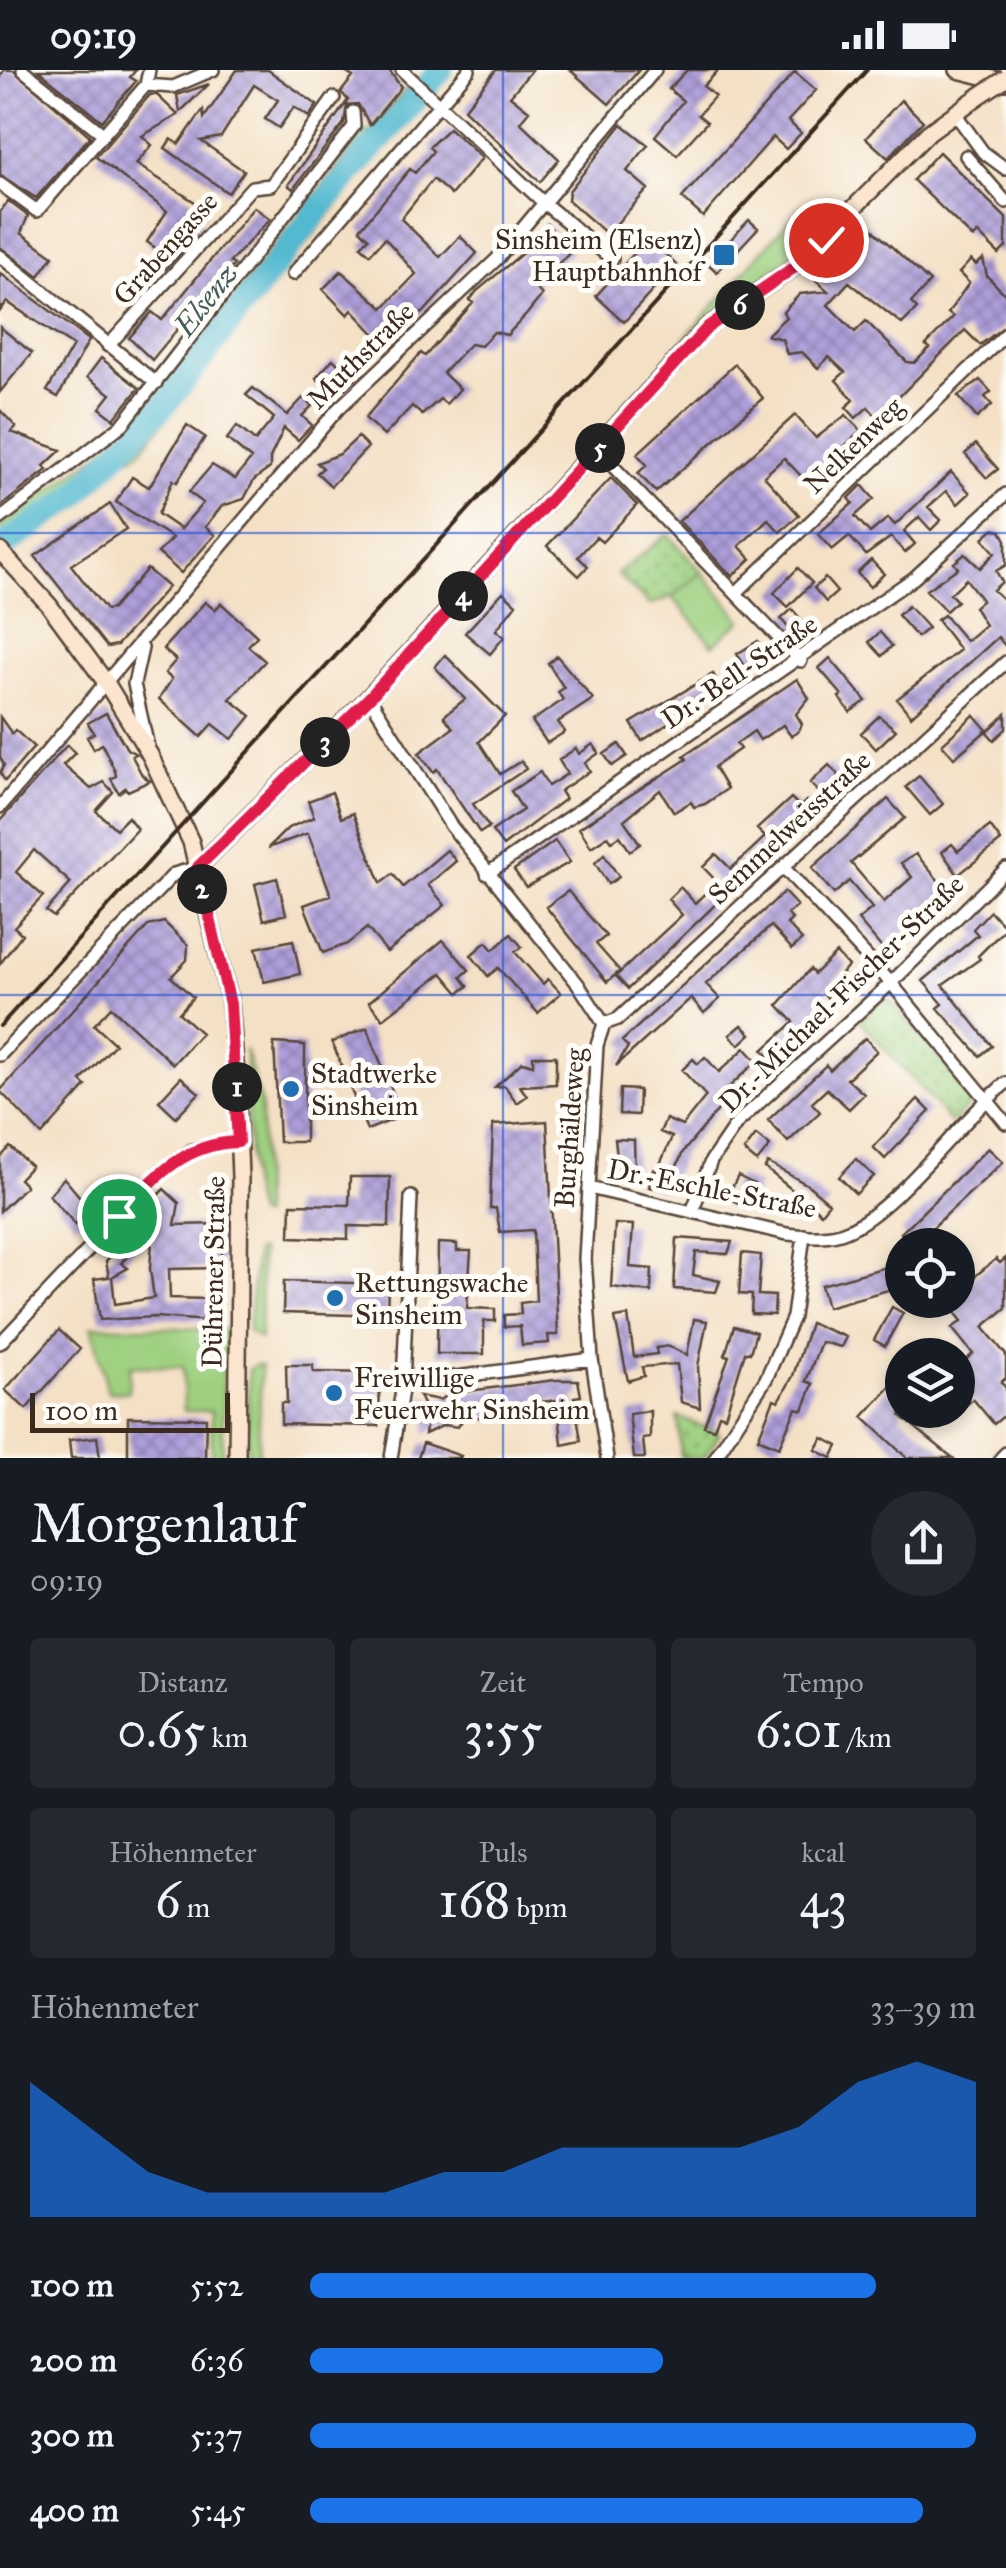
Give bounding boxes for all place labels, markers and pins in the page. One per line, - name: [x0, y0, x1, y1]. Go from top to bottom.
- pin: [784, 198, 869, 283]
- place label: Sinsheim (Elsenz) Hauptbahnhof: [495, 222, 707, 289]
- marker: Sinsheim (Elsenz) Hauptbahnhof: [711, 242, 737, 268]
- pin: 6: [715, 280, 765, 330]
- pin: 5: [575, 423, 625, 473]
- pin: 4: [438, 571, 488, 621]
- pin: 3: [300, 717, 350, 767]
- pin: 2: [177, 864, 227, 914]
- place label: Stadtwerke Sinsheim: [311, 1056, 437, 1123]
- pin: 1: [212, 1062, 262, 1112]
- marker: Stadtwerke Sinsheim: [280, 1078, 302, 1100]
- pin: [77, 1174, 162, 1259]
- place label: Rettungswache Sinsheim: [355, 1265, 528, 1332]
- marker: Rettungswache Sinsheim: [324, 1287, 346, 1309]
- place label: Freiwillige Feuerwehr Sinsheim: [354, 1360, 590, 1427]
- marker: Freiwillige Feuerwehr Sinsheim: [323, 1382, 345, 1404]

